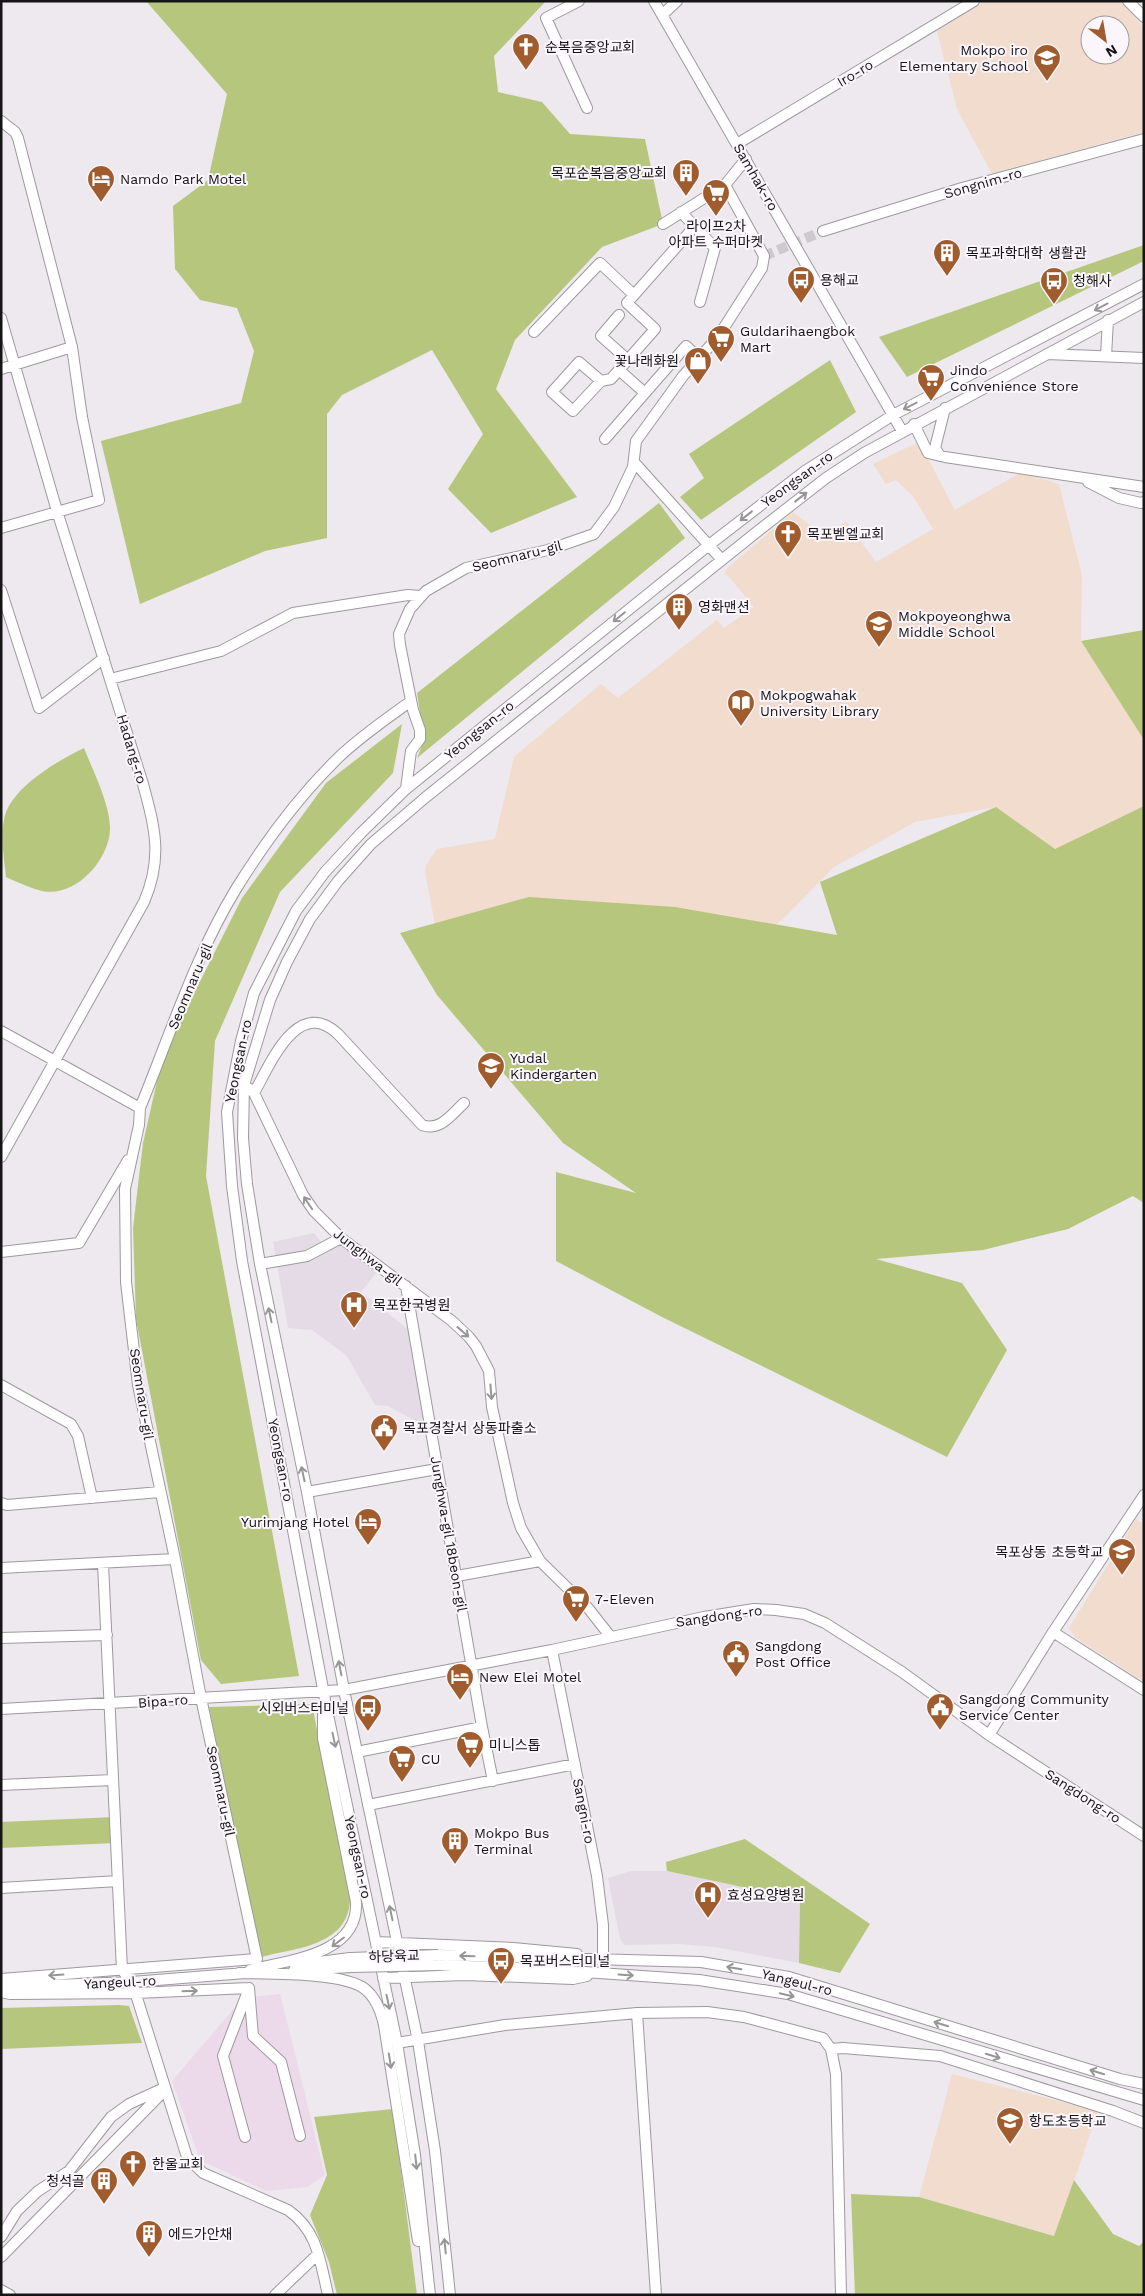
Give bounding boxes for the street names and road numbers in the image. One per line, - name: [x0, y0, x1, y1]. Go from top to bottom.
- street label: Iro-ro: [834, 56, 876, 90]
- street label: Samhak-ro: [730, 141, 782, 213]
- street label: Songnim-ro: [942, 164, 1024, 202]
- street label: Yeongsan-ro: [758, 448, 836, 510]
- street label: Seomnaru-gil: [470, 537, 564, 575]
- street label: Yeongsan-ro: [441, 697, 517, 763]
- street label: Hadang-ro: [114, 712, 150, 786]
- street label: Seomnaru-gil: [165, 940, 216, 1032]
- street label: Yeongsan-ro: [221, 1018, 255, 1104]
- street label: Junghwa-gil: [330, 1225, 406, 1289]
- street label: Seomnaru-gil: [127, 1347, 157, 1442]
- street label: Yeongsan-ro: [265, 1417, 297, 1503]
- street label: Junghwa-gil 18beon-gil: [427, 1455, 471, 1614]
- street label: Sangdong-ro: [675, 1602, 763, 1630]
- street label: Bipa-ro: [137, 1691, 189, 1711]
- street label: Seomnaru-gil: [204, 1744, 239, 1839]
- street label: Sangdong-ro: [1042, 1766, 1124, 1826]
- street label: Sangni-ro: [570, 1777, 598, 1845]
- street label: Yeongsan-ro: [341, 1814, 375, 1900]
- street label: 하당육교: [368, 1947, 420, 1965]
- street label: Yangeul-ro: [760, 1965, 834, 1999]
- street label: Yangeul-ro: [83, 1972, 157, 1992]

